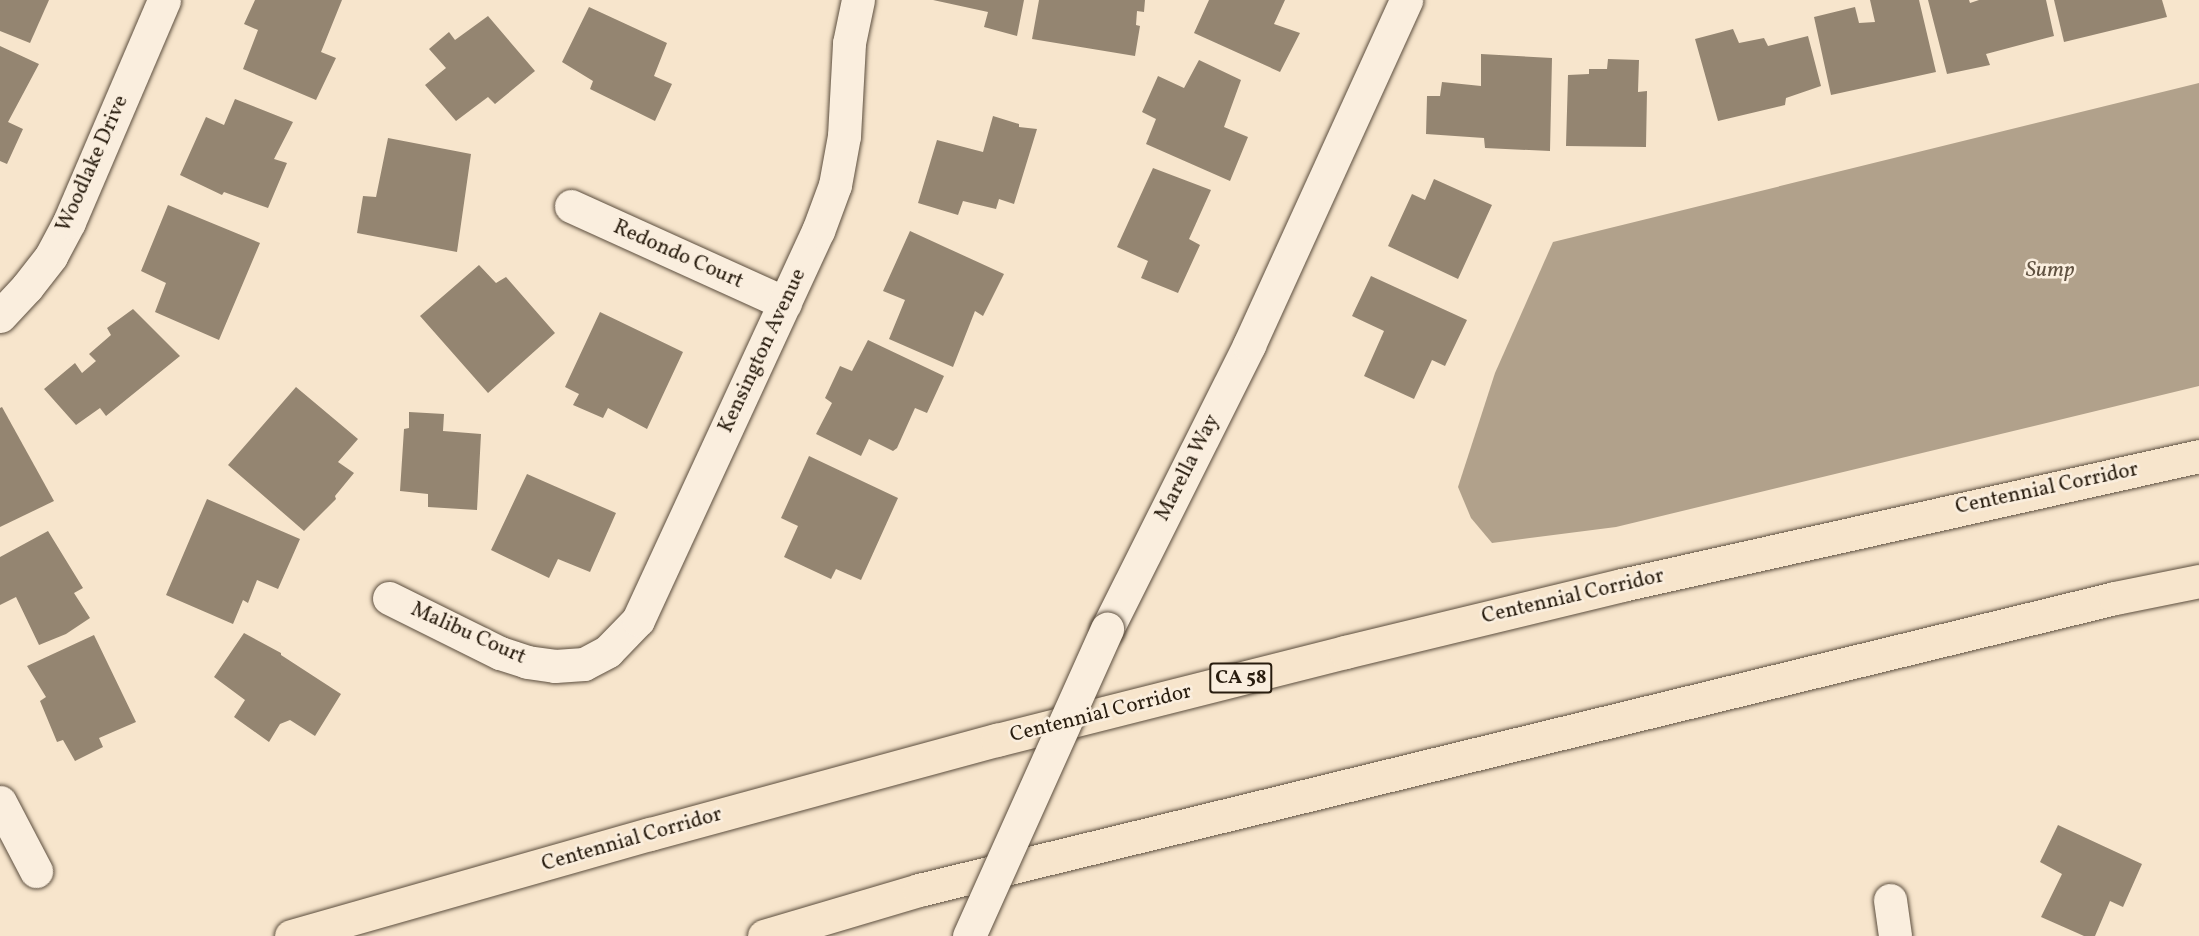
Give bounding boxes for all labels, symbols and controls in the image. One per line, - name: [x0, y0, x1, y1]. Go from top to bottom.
- street label: Woodlake Drive: [52, 92, 134, 236]
- street label: Redondo Court: [609, 215, 747, 295]
- water label: Sump: [2026, 258, 2074, 284]
- street label: Kensington Avenue: [714, 265, 812, 437]
- street label: Marella Way: [1150, 410, 1226, 526]
- street label: Centennial Corridor: [1953, 457, 2141, 521]
- street label: Centennial Corridor: [1479, 564, 1667, 630]
- street label: Malibu Court: [407, 597, 529, 671]
- road number: CA 58: [1208, 661, 1274, 695]
- street label: Centennial Corridor: [1008, 679, 1194, 749]
- street label: Centennial Corridor: [539, 802, 725, 878]

